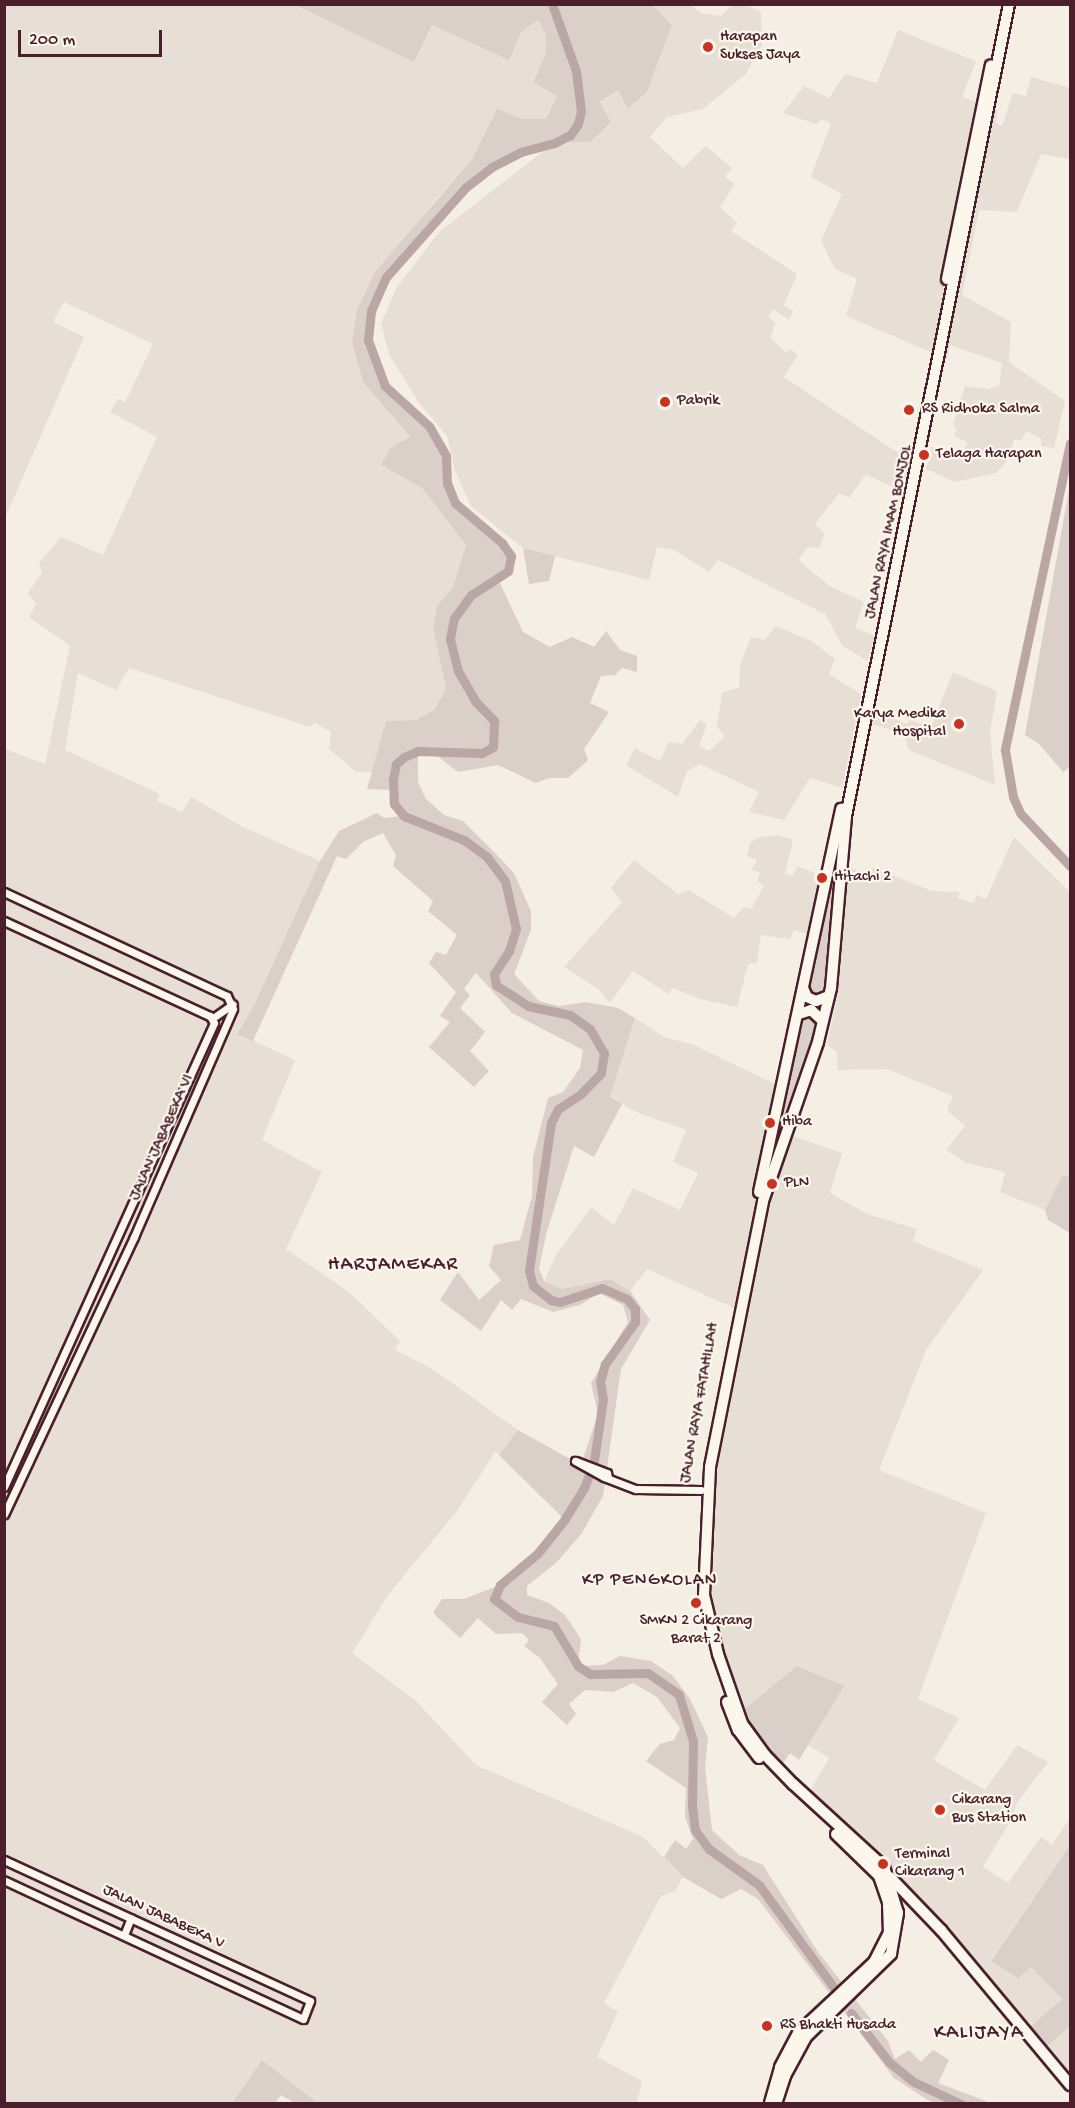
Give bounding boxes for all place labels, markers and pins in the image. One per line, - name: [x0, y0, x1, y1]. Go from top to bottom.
- place label: Harapan Sukses Jaya: [720, 28, 800, 66]
- marker: Harapan Sukses Jaya: [701, 40, 715, 54]
- place label: Pabrik: [677, 392, 719, 412]
- marker: Pabrik: [658, 395, 672, 409]
- place label: RS Ridhoka Salma: [922, 400, 1040, 420]
- marker: RS Ridhoka Salma: [900, 401, 918, 419]
- place label: Telaga Harapan: [936, 445, 1042, 465]
- marker: Telaga Harapan: [917, 448, 931, 462]
- place label: Karya Medika Hospital: [854, 705, 946, 743]
- marker: Karya Medika Hospital: [950, 715, 968, 733]
- place label: Hitachi 2: [834, 868, 891, 888]
- marker: Hitachi 2: [815, 871, 829, 885]
- place label: Hiba: [782, 1113, 812, 1133]
- marker: Hiba: [763, 1116, 777, 1130]
- place label: PLN: [784, 1174, 809, 1194]
- marker: PLN: [765, 1177, 779, 1191]
- marker: SMKN 2 Cikarang Barat 2: [689, 1596, 703, 1610]
- place label: SMKN 2 Cikarang Barat 2: [640, 1612, 752, 1650]
- place label: Cikarang Bus Station: [952, 1791, 1026, 1829]
- marker: Cikarang Bus Station: [933, 1803, 947, 1817]
- place label: Terminal Cikarang 1: [895, 1845, 965, 1883]
- marker: Terminal Cikarang 1: [876, 1857, 890, 1871]
- place label: RS Bhakti Husada: [780, 2016, 896, 2036]
- marker: RS Bhakti Husada: [758, 2017, 776, 2035]

